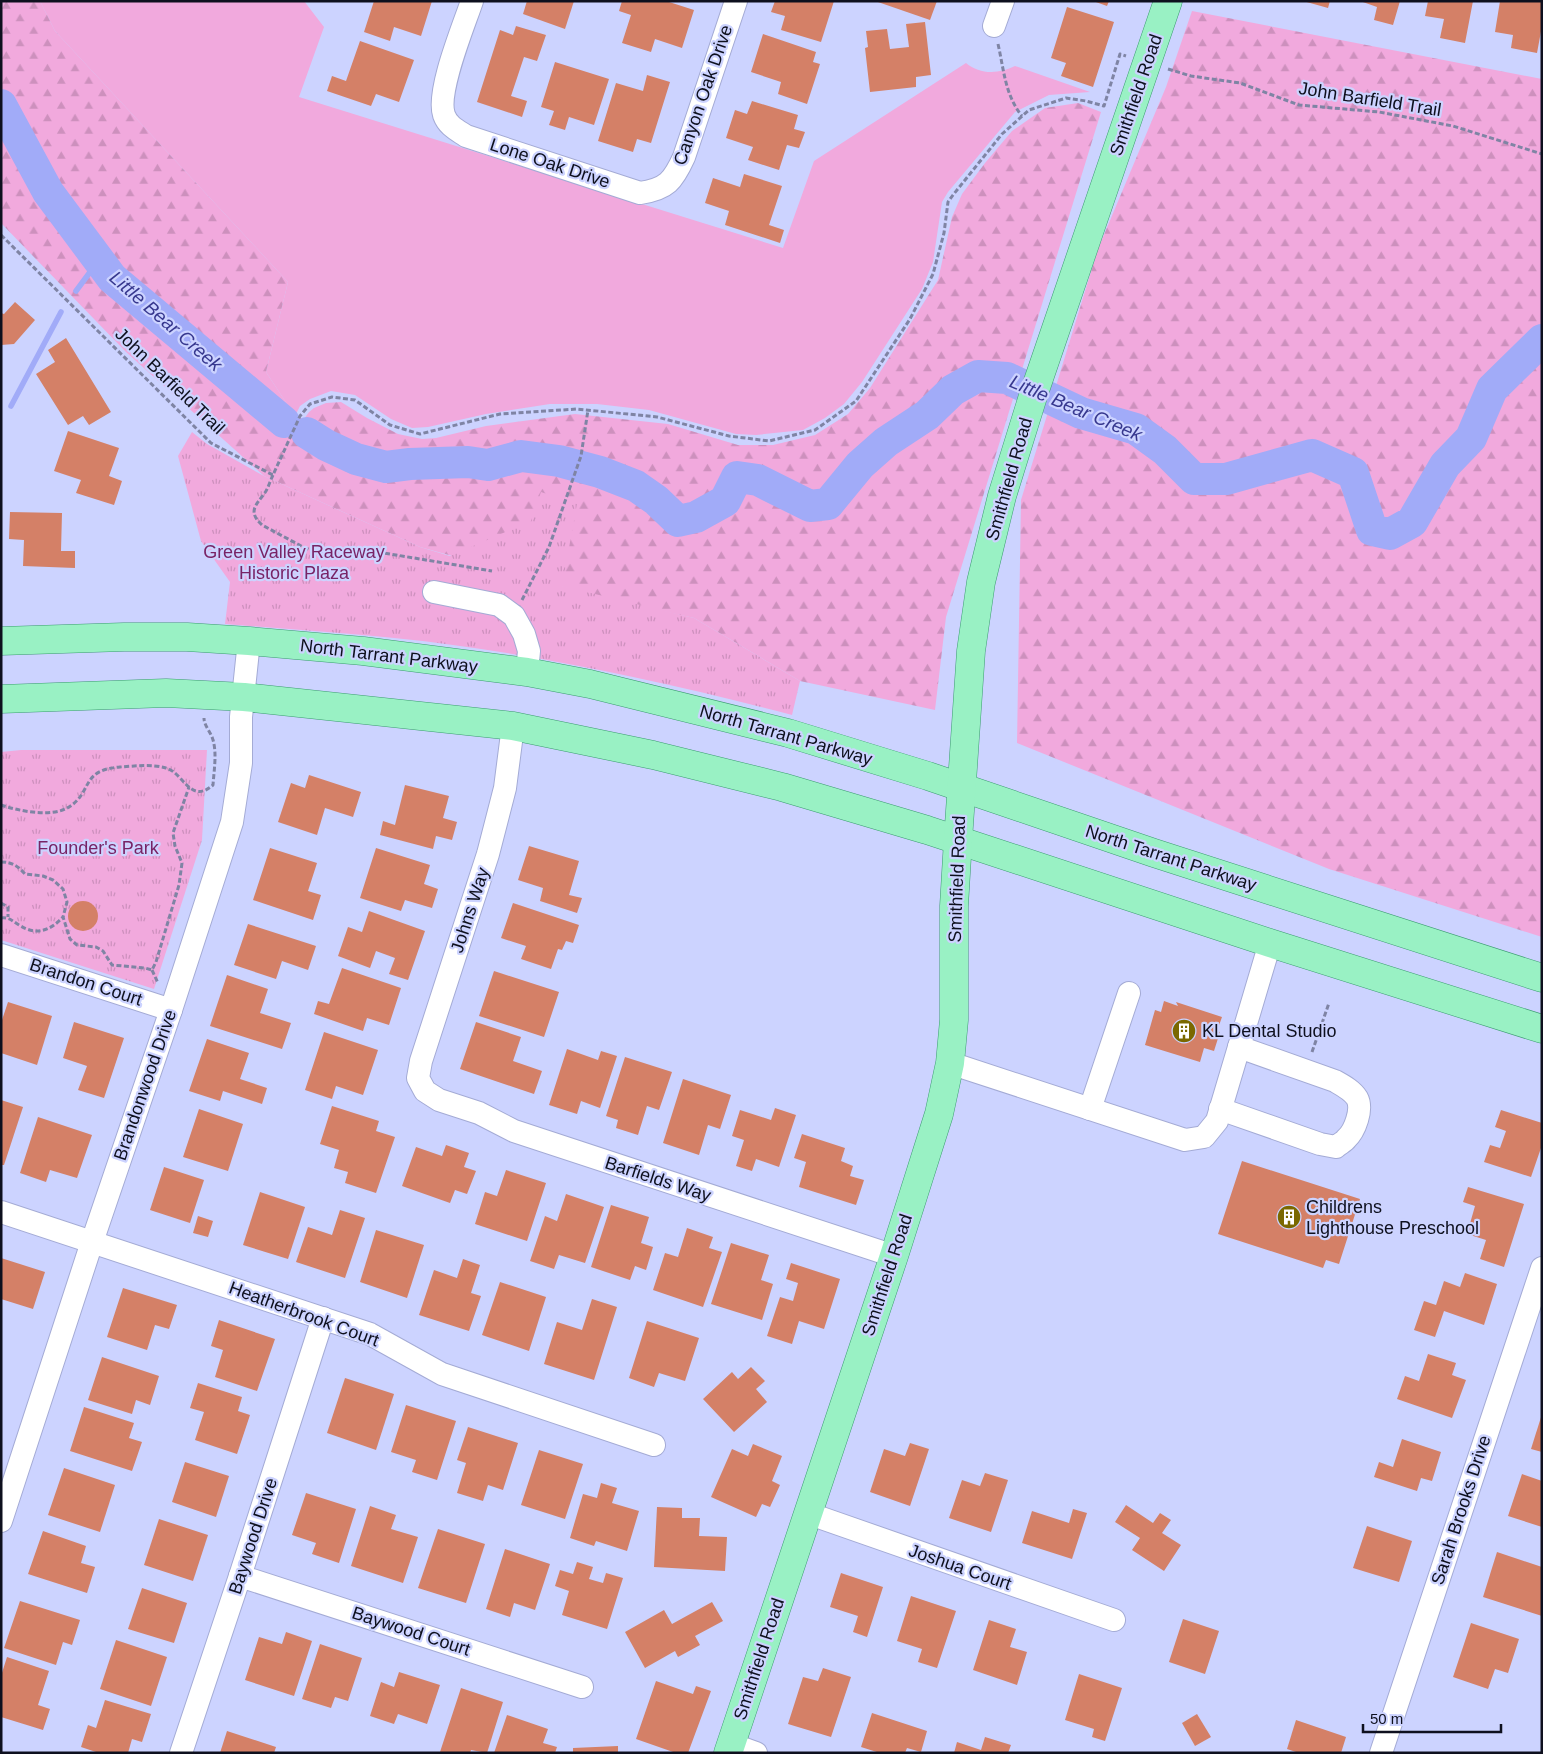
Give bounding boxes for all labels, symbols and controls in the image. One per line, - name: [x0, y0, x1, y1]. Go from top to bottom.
- street label: Canyon Oak Drive: [670, 22, 736, 168]
- street label: Smithfield Road: [1106, 32, 1166, 158]
- street label: John Barfield Trail: [1297, 78, 1443, 120]
- street label: Lone Oak Drive: [487, 134, 613, 192]
- water label: Little Bear Creek: [106, 267, 227, 376]
- street label: John Barfield Trail: [111, 324, 229, 438]
- water label: Little Bear Creek: [1007, 371, 1147, 446]
- street label: Smithfield Road: [982, 415, 1036, 543]
- park label: Green Valley Raceway Historic Plaza: [203, 542, 385, 583]
- street label: North Tarrant Parkway: [299, 635, 479, 677]
- street label: North Tarrant Parkway: [697, 701, 875, 769]
- street label: Smithfield Road: [945, 815, 969, 943]
- street label: North Tarrant Parkway: [1083, 821, 1259, 895]
- park label: Founder's Park: [37, 838, 160, 858]
- street label: Johns Way: [447, 865, 493, 955]
- street label: Brandon Court: [27, 954, 145, 1010]
- street label: Brandonwood Drive: [110, 1007, 180, 1163]
- building icon: KL Dental Studio: [1171, 1018, 1197, 1044]
- place label: KL Dental Studio: [1202, 1021, 1336, 1041]
- street label: Barfields Way: [602, 1152, 714, 1206]
- place label: Childrens Lighthouse Preschool: [1306, 1197, 1479, 1238]
- building icon: Childrens Lighthouse Preschool: [1276, 1204, 1302, 1230]
- street label: Smithfield Road: [858, 1211, 916, 1339]
- street label: Heatherbrook Court: [226, 1278, 382, 1350]
- street label: Sarah Brooks Drive: [1427, 1433, 1495, 1587]
- street label: Baywood Drive: [225, 1475, 281, 1597]
- street label: Joshua Court: [906, 1540, 1014, 1594]
- street label: Smithfield Road: [730, 1595, 788, 1723]
- street label: Baywood Court: [349, 1602, 473, 1660]
- scale bar: [1363, 1702, 1500, 1734]
- text: 50 m: [1370, 1710, 1403, 1727]

